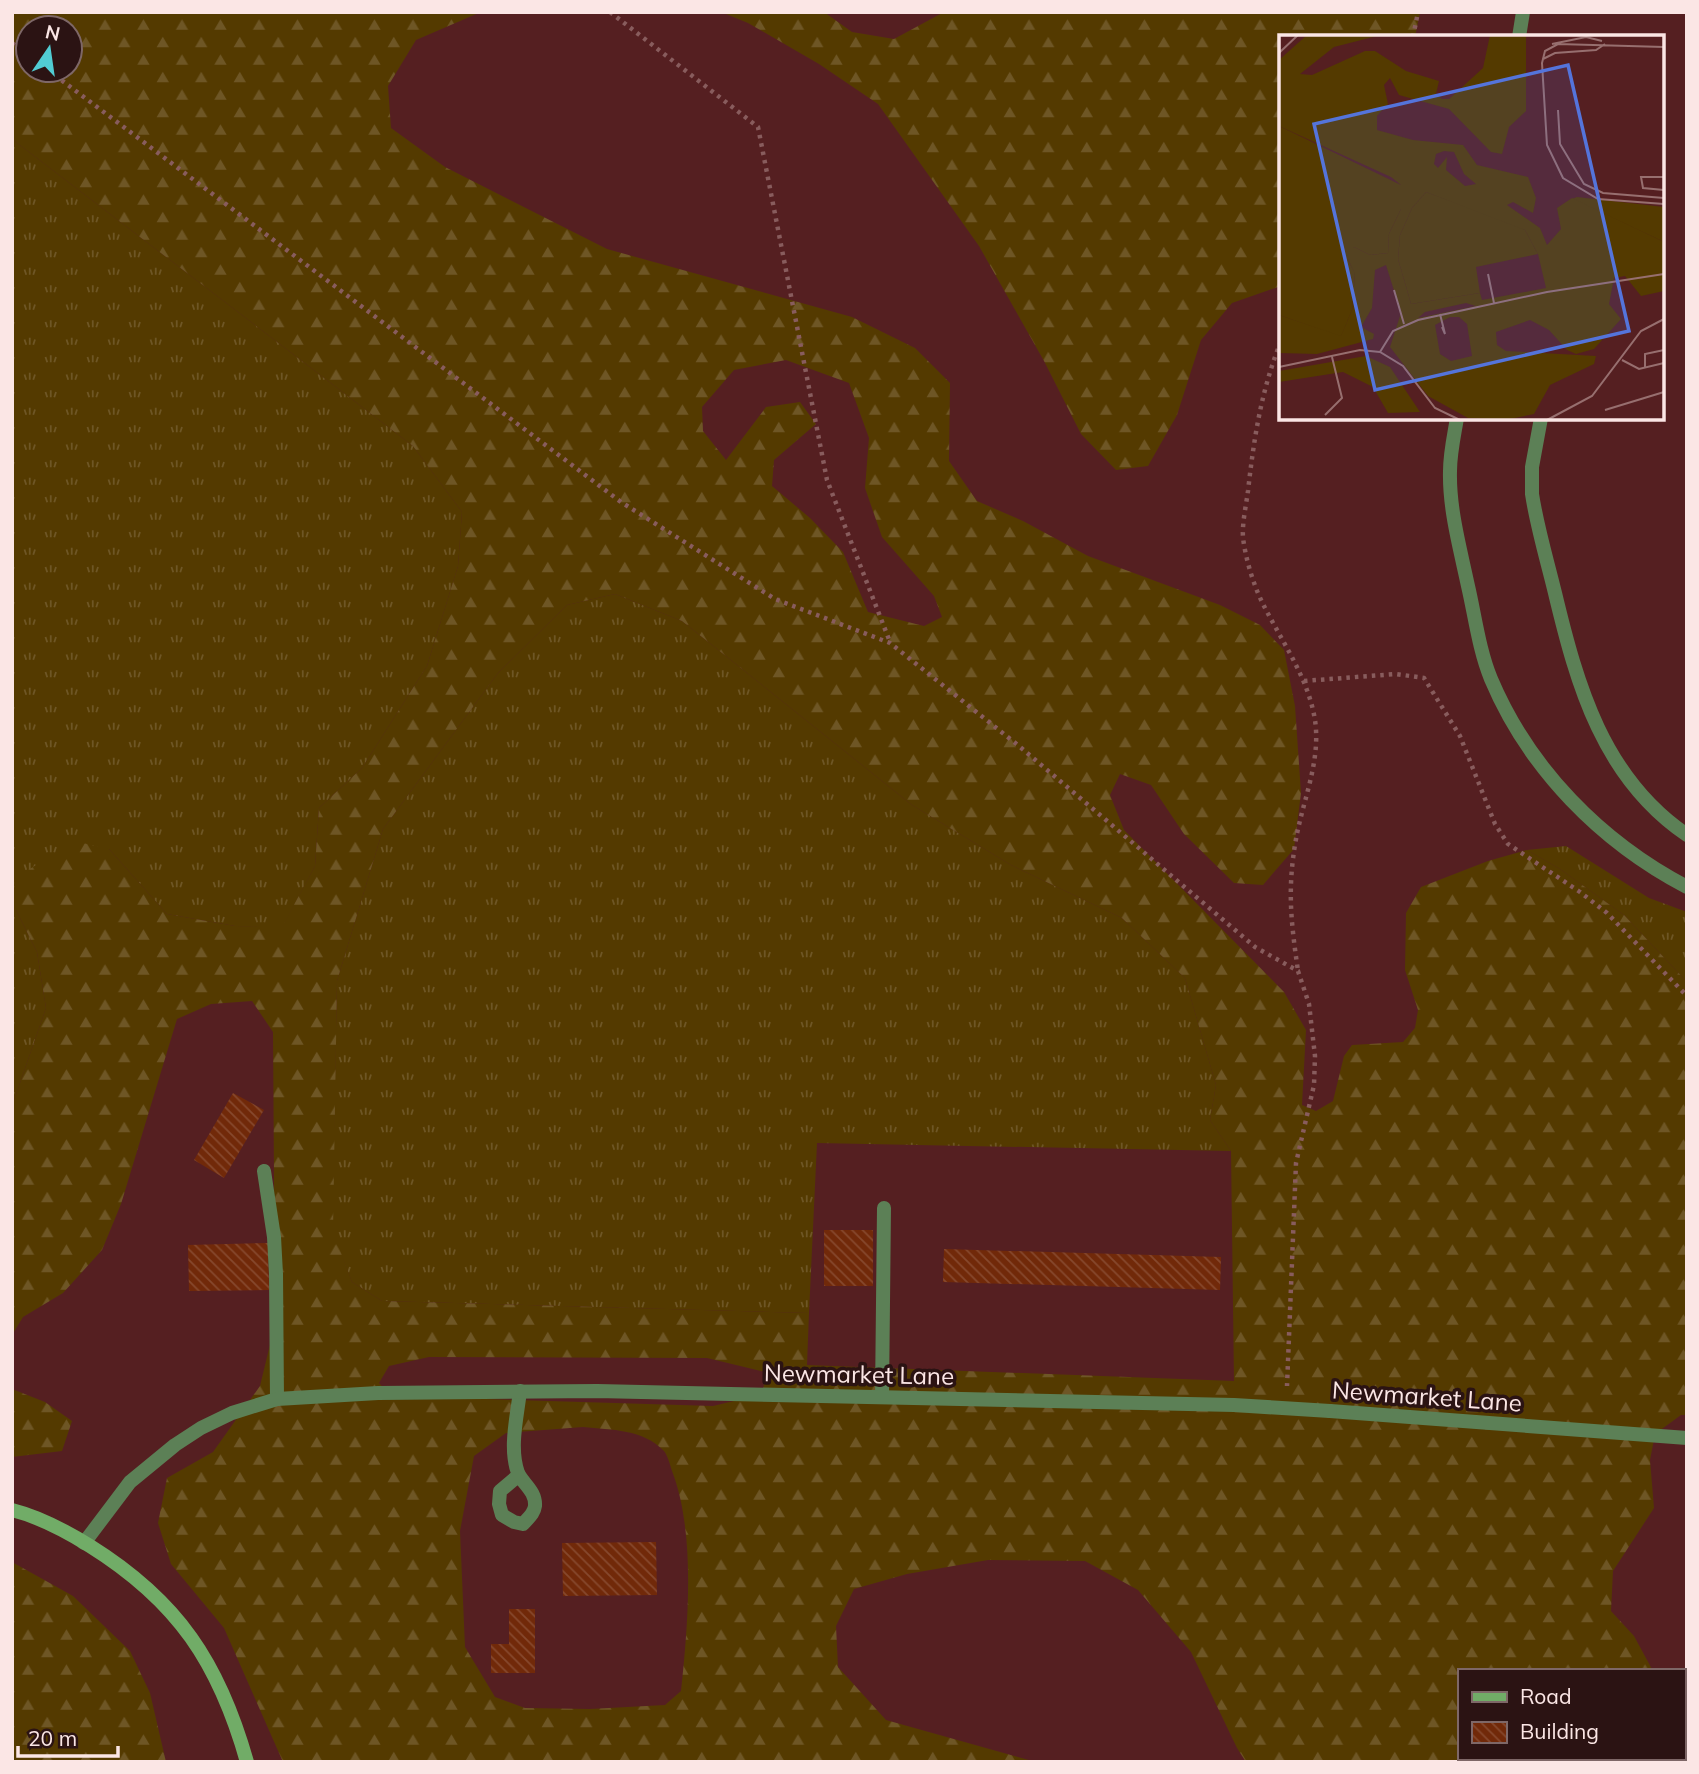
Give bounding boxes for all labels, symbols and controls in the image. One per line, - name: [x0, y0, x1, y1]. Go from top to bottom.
- north arrow: [14, 14, 84, 84]
- text: N: [43, 19, 63, 46]
- inset map: [1279, 35, 1664, 420]
- street label: Newmarket Lane: [764, 1357, 954, 1391]
- street label: Newmarket Lane: [1331, 1374, 1523, 1418]
- legend: [1458, 1669, 1685, 1760]
- text: Road: [1520, 1683, 1571, 1709]
- scale bar: [18, 1714, 117, 1758]
- text: Building: [1520, 1718, 1599, 1744]
- text: 20 m: [28, 1725, 77, 1751]

